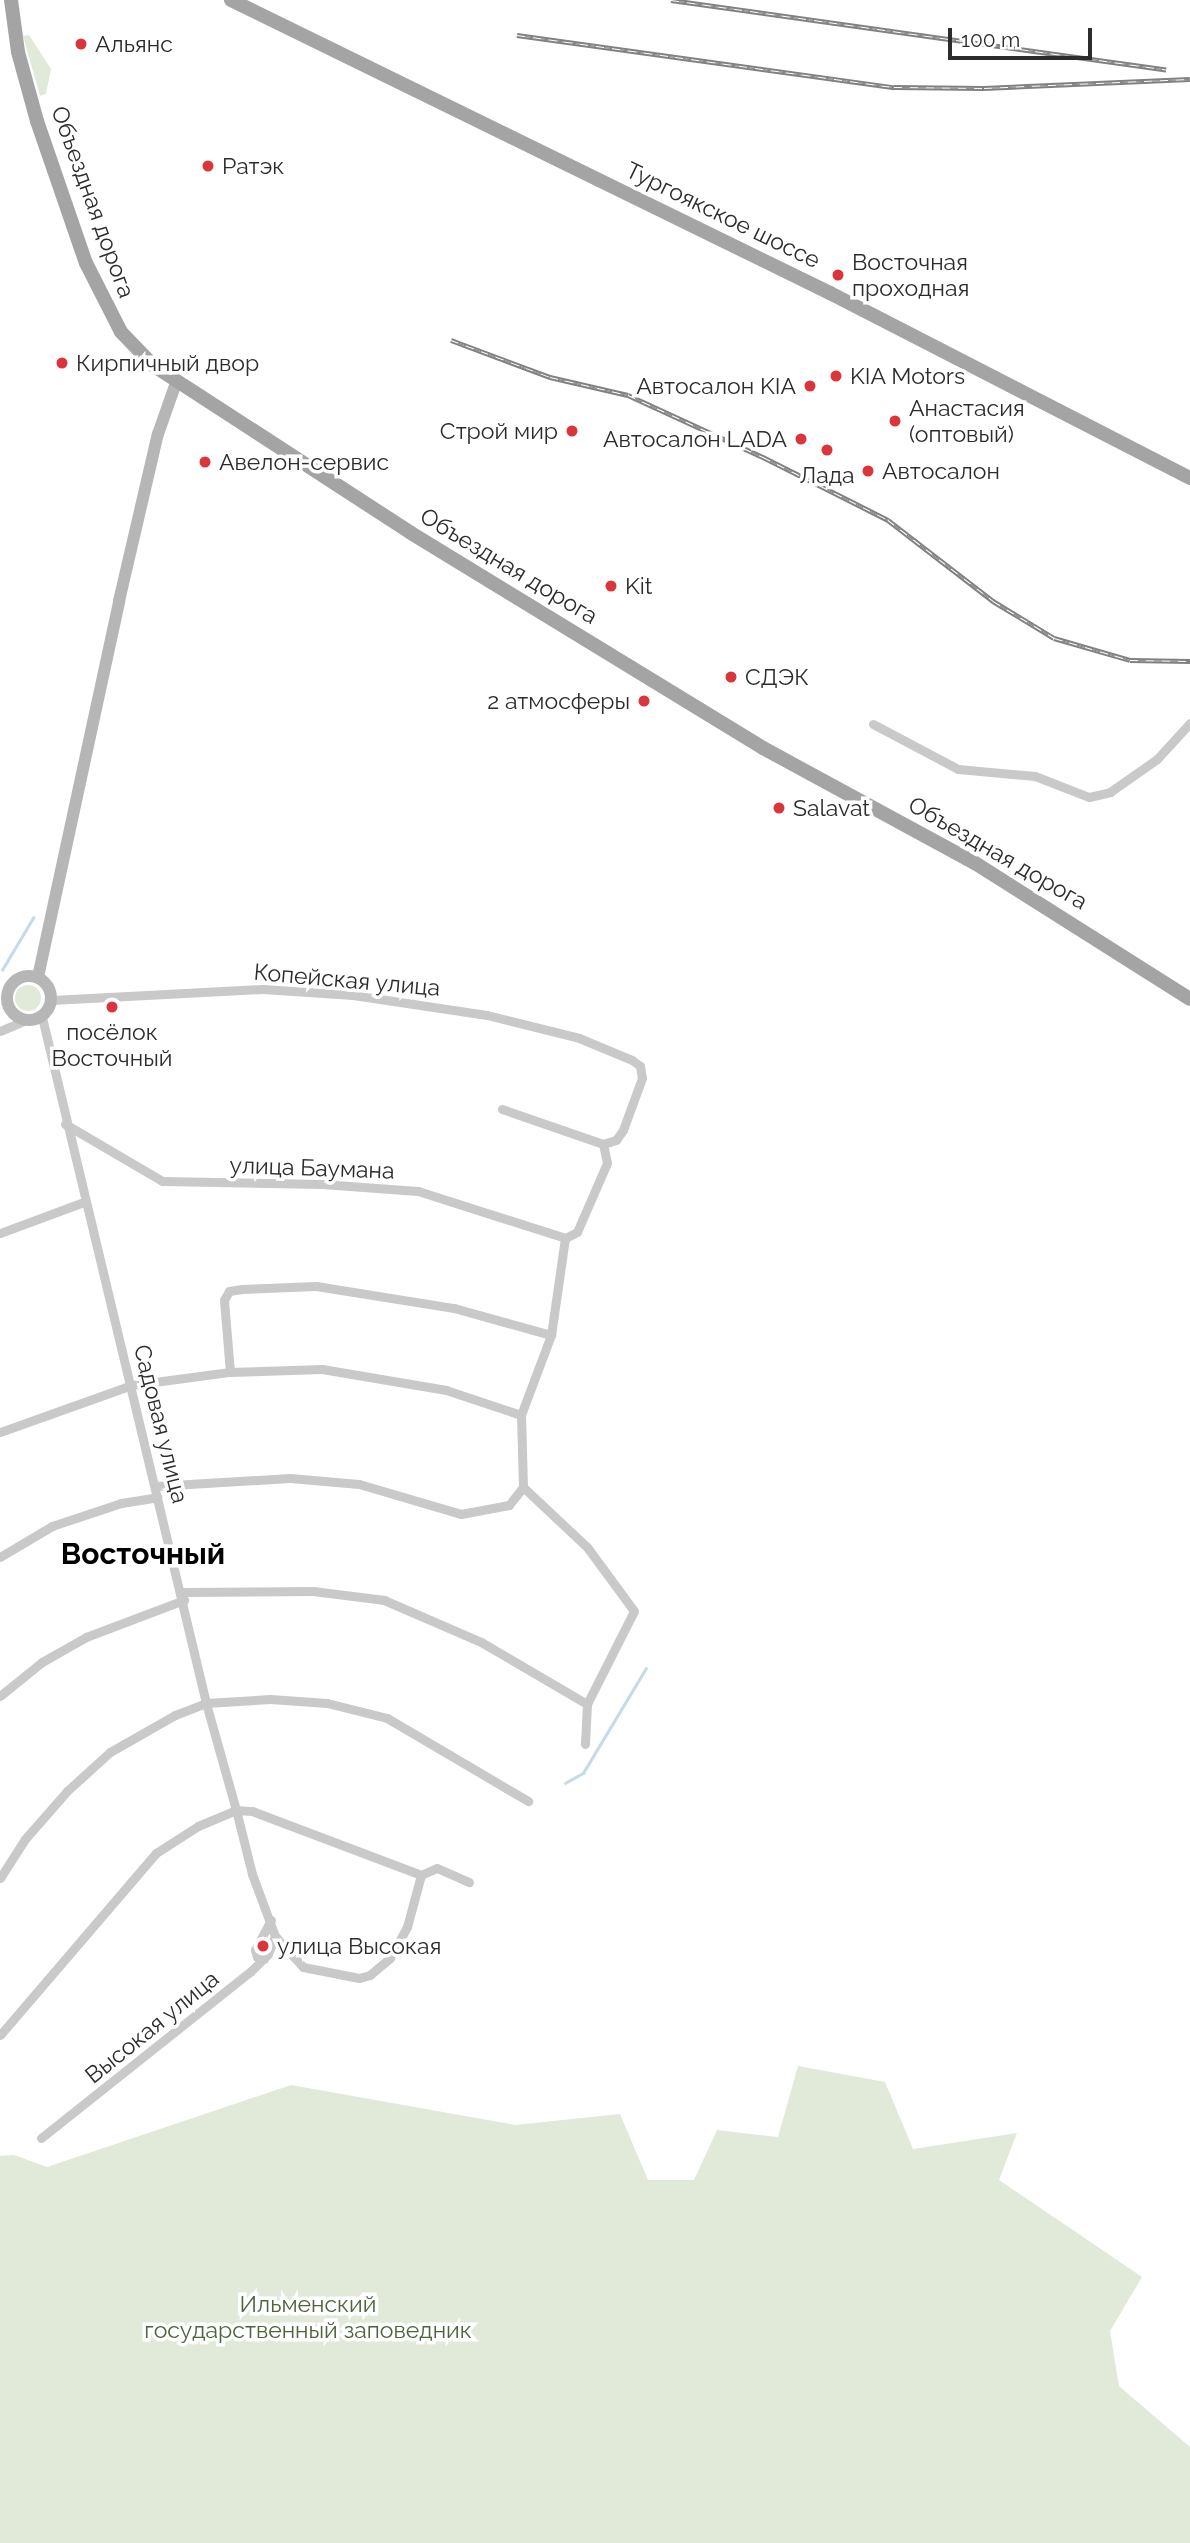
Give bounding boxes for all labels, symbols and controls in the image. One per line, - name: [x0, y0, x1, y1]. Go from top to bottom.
- scale bar: [952, 14, 1096, 58]
- text: 100 m: [961, 27, 1020, 52]
- place label: Альянс: [95, 30, 173, 58]
- marker: Альянс: [73, 36, 89, 52]
- street label: Объездная дорога: [45, 102, 141, 302]
- place label: Ратэк: [222, 152, 284, 180]
- street label: Тургоякское шоссе: [621, 156, 825, 274]
- marker: Ратэк: [200, 158, 216, 174]
- place label: Восточная проходная: [852, 248, 969, 302]
- marker: Восточная проходная: [830, 267, 846, 283]
- place label: Кирпичный двор: [76, 349, 259, 377]
- marker: Кирпичный двор: [54, 355, 70, 371]
- place label: KIA Motors: [850, 362, 966, 390]
- marker: KIA Motors: [828, 368, 844, 384]
- place label: Автосалон KIA: [636, 372, 796, 400]
- marker: Автосалон KIA: [802, 378, 818, 394]
- place label: Анастасия (оптовый): [909, 394, 1025, 448]
- marker: Анастасия (оптовый): [887, 413, 903, 429]
- place label: Строй мир: [440, 417, 558, 445]
- marker: Строй мир: [564, 423, 580, 439]
- place label: Автосалон LADA: [603, 425, 787, 453]
- marker: Автосалон LADA: [793, 431, 809, 447]
- marker: Лада: [819, 442, 835, 458]
- place label: Авелон-сервис: [219, 448, 389, 476]
- marker: Авелон-сервис: [197, 454, 213, 470]
- place label: Автосалон: [882, 457, 1000, 485]
- place label: Лада: [799, 461, 855, 489]
- marker: Автосалон: [860, 463, 876, 479]
- street label: Объездная дорога: [415, 502, 603, 630]
- place label: Kit: [625, 572, 653, 600]
- marker: Kit: [603, 578, 619, 594]
- place label: СДЭК: [745, 663, 809, 691]
- marker: СДЭК: [723, 669, 739, 685]
- place label: 2 атмосферы: [487, 687, 630, 715]
- marker: 2 атмосферы: [636, 693, 652, 709]
- street label: Объездная дорога: [904, 791, 1092, 915]
- place label: Salavat: [793, 794, 870, 822]
- marker: Salavat: [771, 800, 787, 816]
- street label: Копейская улица: [252, 958, 442, 1002]
- marker: посёлок Восточный: [104, 999, 120, 1015]
- place label: посёлок Восточный: [52, 1018, 172, 1072]
- street label: улица Баумана: [229, 1151, 395, 1185]
- street label: Садовая улица: [128, 1342, 194, 1506]
- district label: Восточный: [61, 1536, 225, 1572]
- place label: улица Высокая: [277, 1932, 441, 1960]
- marker: улица Высокая: [255, 1938, 271, 1954]
- street label: Высокая улица: [79, 1965, 225, 2089]
- park label: Ильменский государственный заповедник: [144, 2290, 472, 2344]

